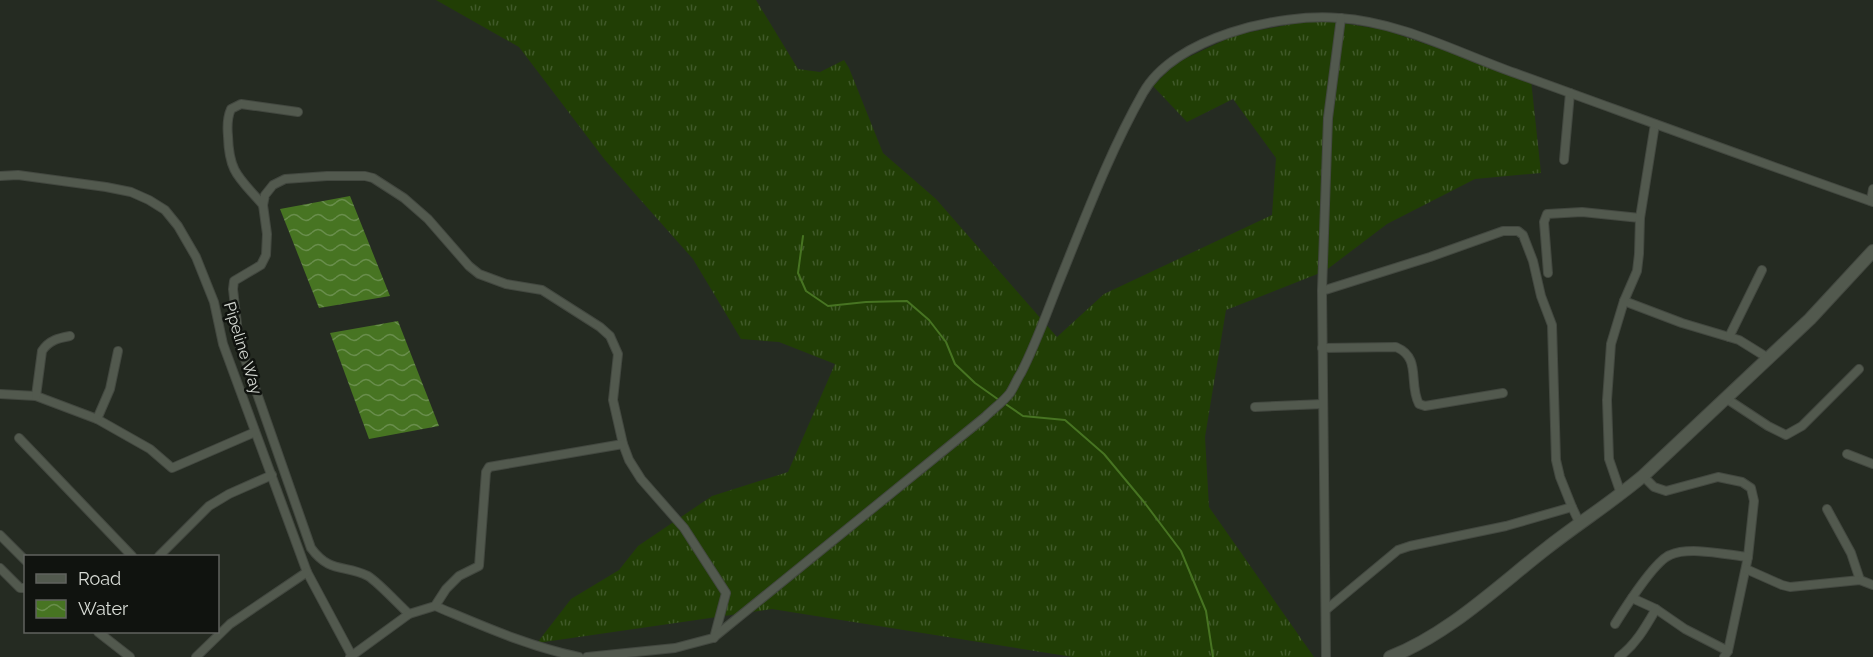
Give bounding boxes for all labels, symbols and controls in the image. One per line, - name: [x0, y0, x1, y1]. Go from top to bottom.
- street label: Pipeline Way: [220, 299, 266, 397]
- legend: [24, 555, 219, 633]
- text: Road: [78, 568, 121, 589]
- text: Water: [78, 598, 129, 619]

